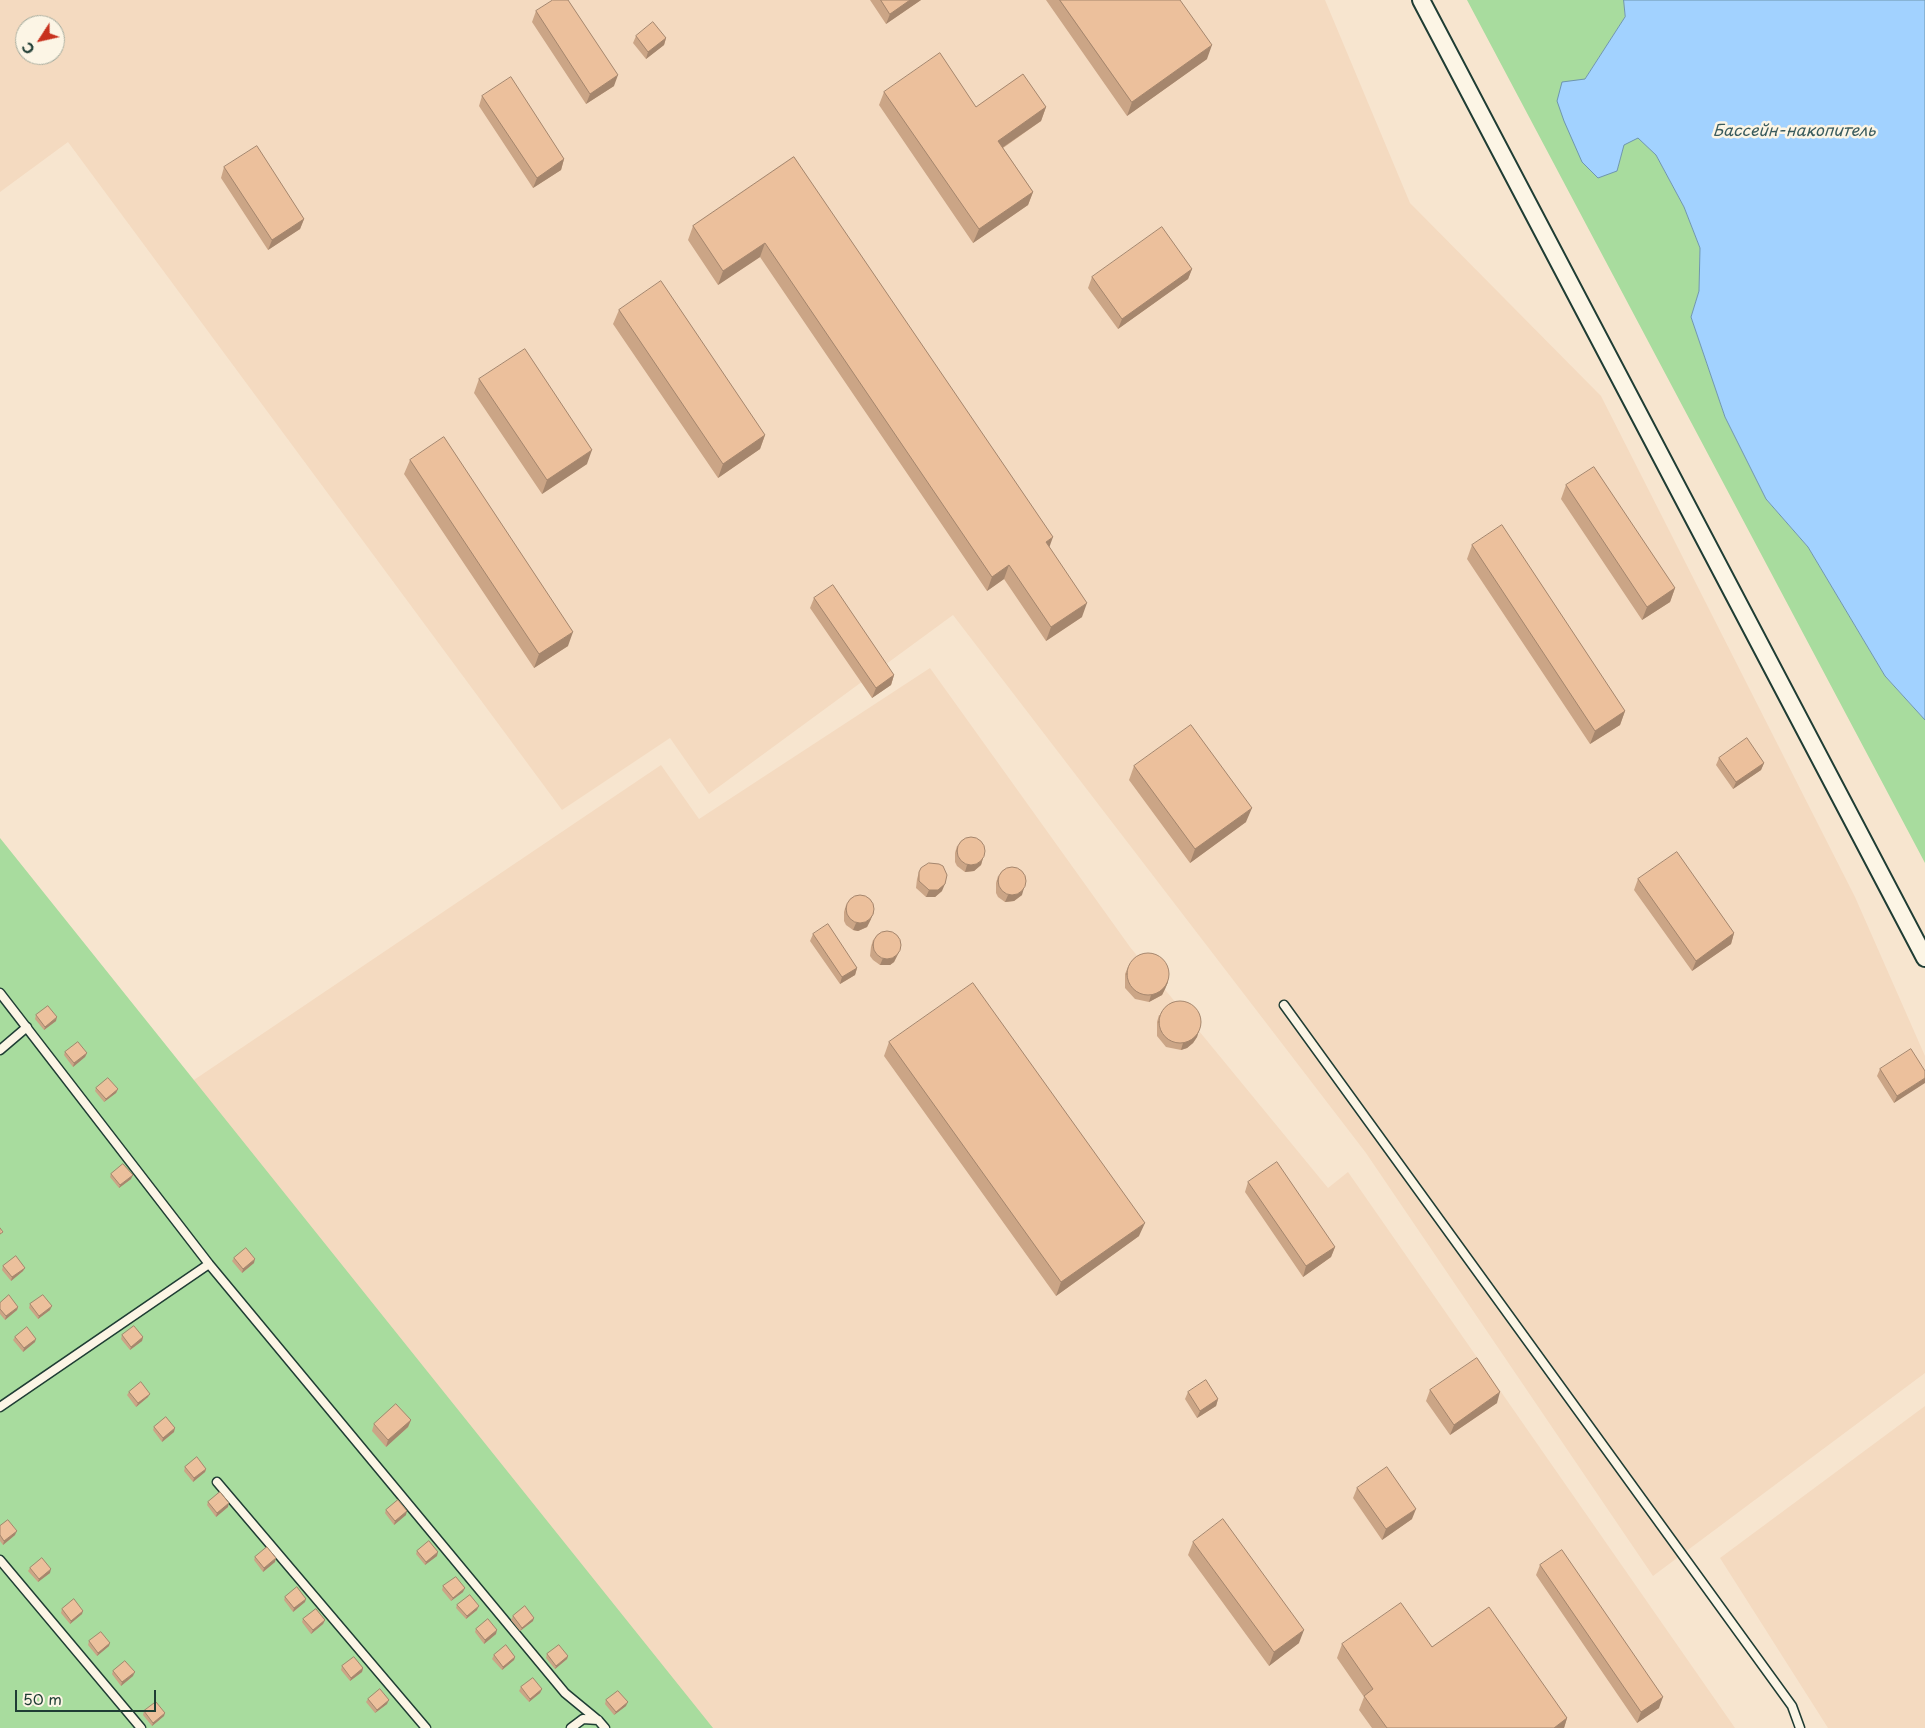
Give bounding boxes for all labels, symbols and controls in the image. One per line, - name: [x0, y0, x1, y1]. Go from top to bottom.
- north arrow: [15, 15, 65, 65]
- text: С: [17, 38, 40, 59]
- water label: Бассейн-накопитель: [1713, 122, 1875, 142]
- scale bar: [18, 1680, 159, 1712]
- text: 50 m: [23, 1687, 62, 1710]

